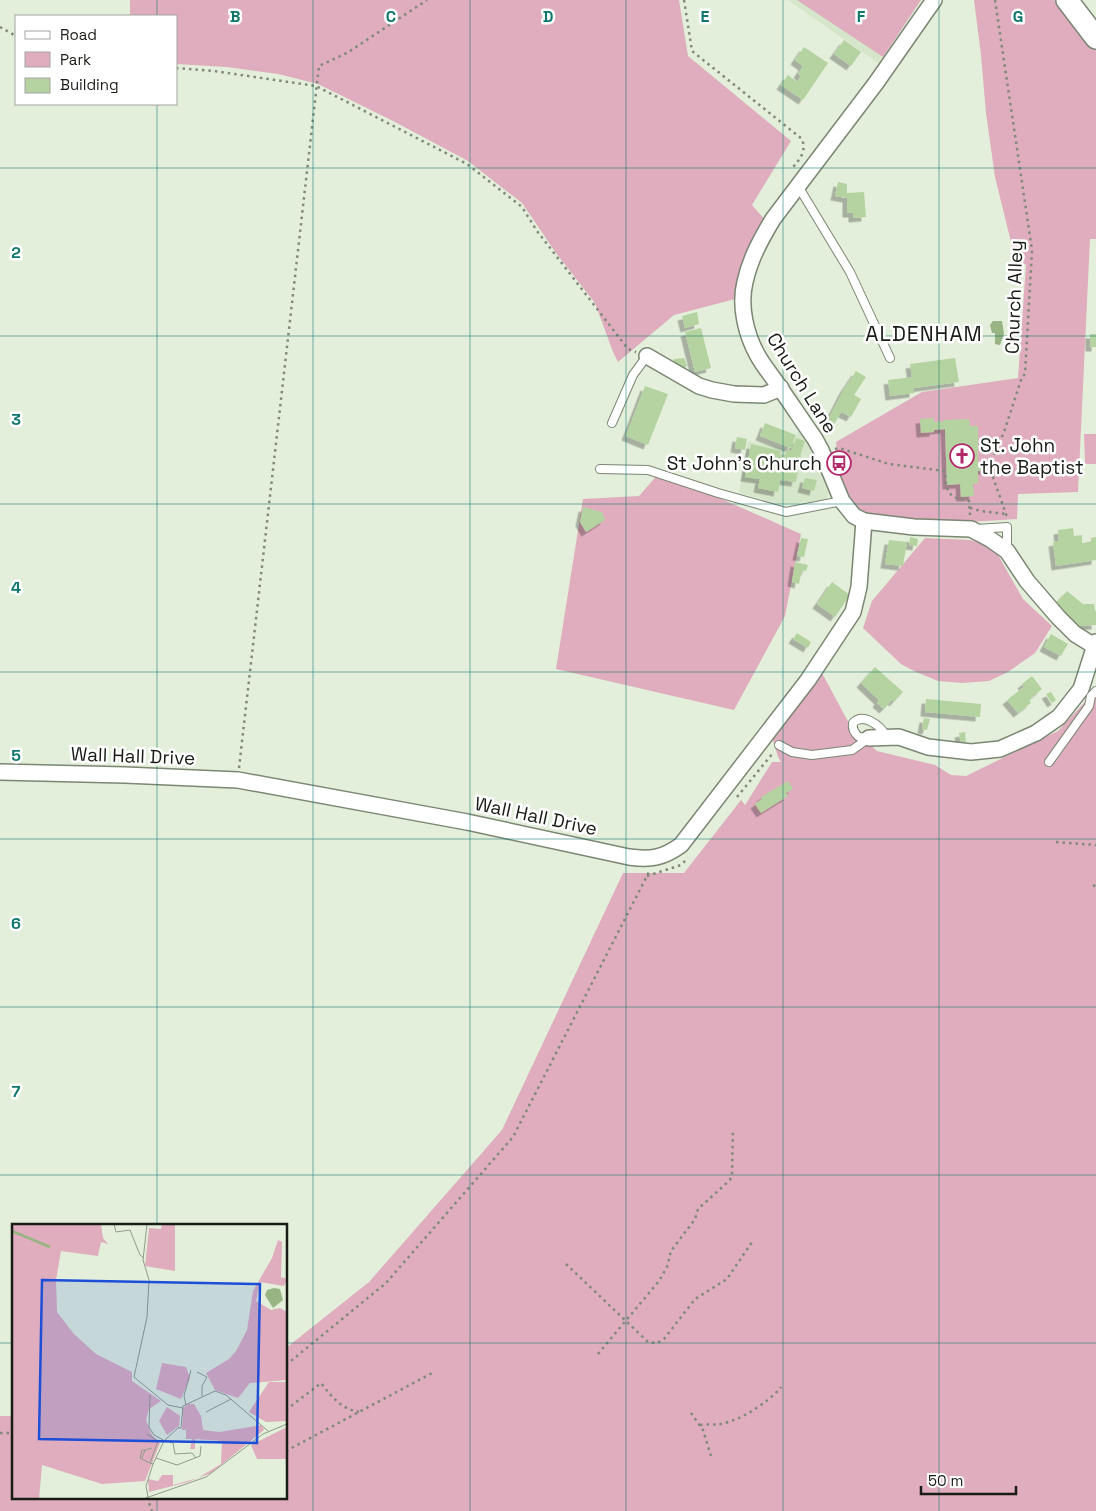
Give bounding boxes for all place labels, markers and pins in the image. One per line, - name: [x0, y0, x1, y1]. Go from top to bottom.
- place label: St. John the Baptist: [980, 433, 1084, 480]
- church icon: St. John the Baptist: [949, 443, 975, 469]
- bus stop icon: St John's Church: [826, 450, 852, 476]
- place label: St John's Church: [667, 451, 822, 476]

